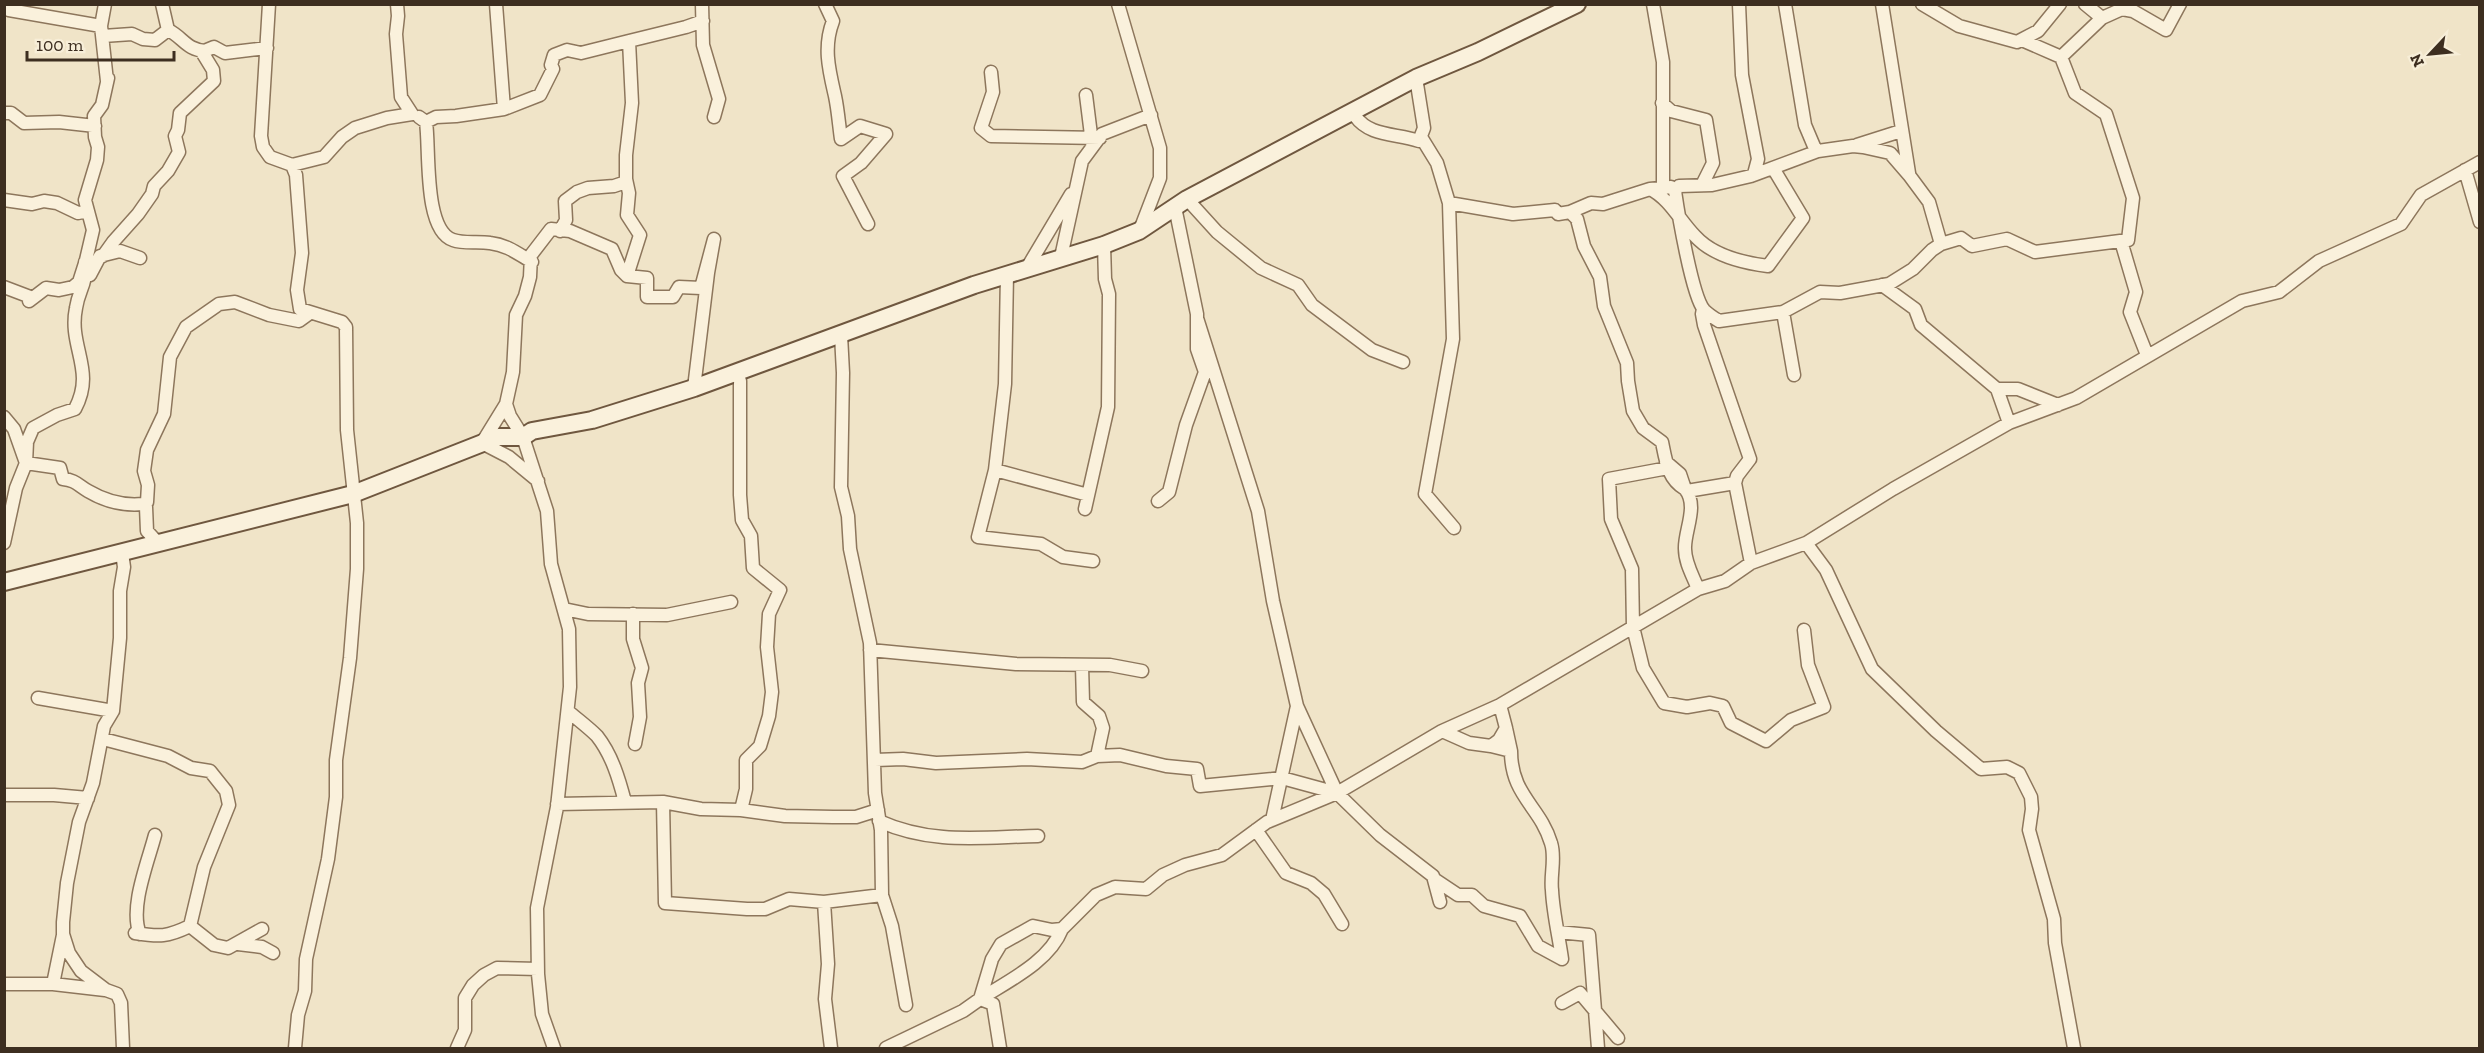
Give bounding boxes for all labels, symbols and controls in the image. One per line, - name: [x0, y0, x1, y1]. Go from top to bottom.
- scale bar: [27, 24, 174, 62]
- north arrow: [2400, 24, 2460, 84]
- text: 100 m: [36, 34, 84, 56]
- text: N: [2406, 51, 2428, 70]

